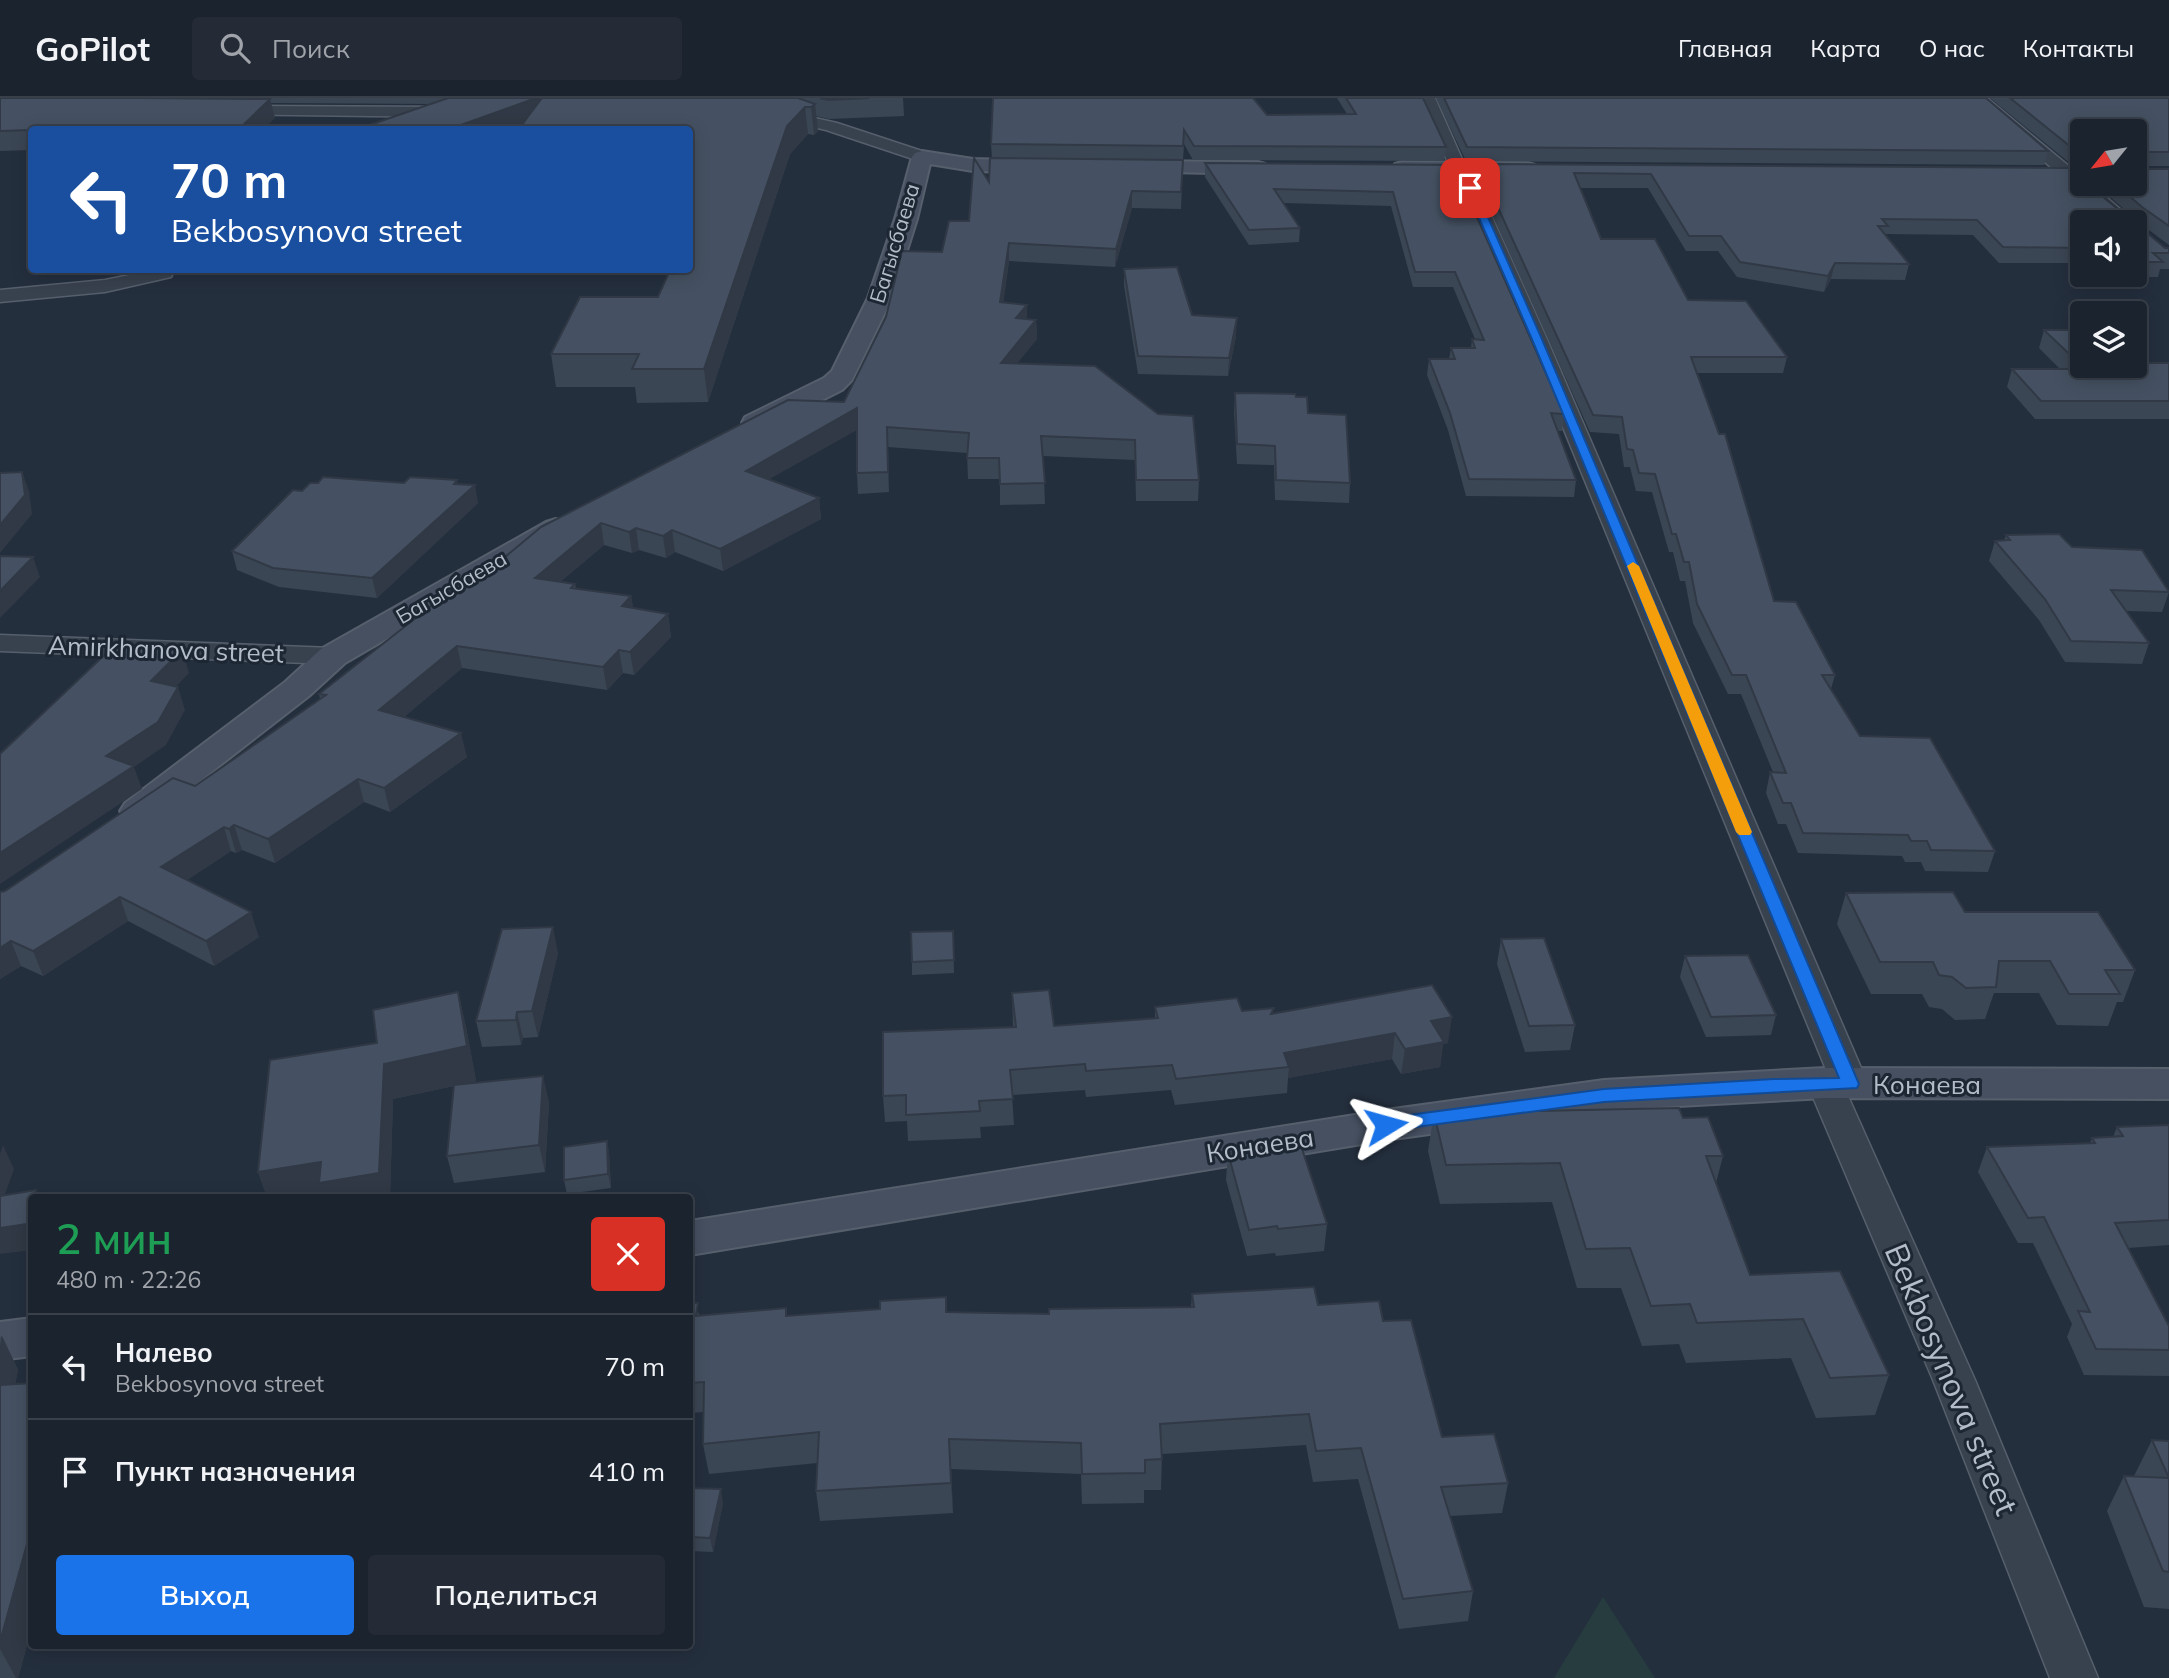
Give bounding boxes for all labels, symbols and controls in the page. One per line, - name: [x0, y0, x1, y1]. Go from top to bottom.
- search box: [192, 17, 682, 80]
- text: GoPilot: [35, 28, 150, 69]
- icon: search: [216, 29, 254, 67]
- text: Поиск: [272, 32, 350, 65]
- text: Главная: [1678, 33, 1772, 63]
- text: Карта: [1810, 33, 1881, 63]
- text: О нас: [1919, 33, 1985, 63]
- text: Контакты: [2023, 33, 2134, 63]
- north arrow: [2070, 119, 2147, 196]
- map controls: [2070, 119, 2147, 378]
- text: 70 m: [171, 149, 287, 210]
- icon: left: [56, 154, 147, 245]
- pin: [1440, 158, 1500, 218]
- icon: arrive: [1451, 169, 1489, 207]
- street label: Багысбаева: [863, 180, 925, 306]
- text: Bekbosynova street: [171, 210, 462, 250]
- button: sound: [2070, 210, 2147, 287]
- button: layers: [2070, 301, 2147, 378]
- street label: Багысбаева: [391, 545, 511, 629]
- street label: Amirkhanova street: [47, 628, 285, 670]
- street label: Конаева: [1873, 1068, 1981, 1101]
- position arrow: [1349, 1088, 1423, 1162]
- street label: Конаева: [1204, 1120, 1316, 1170]
- text: 2 мин: [56, 1212, 172, 1265]
- button: close: [591, 1217, 665, 1291]
- street label: Bekbosynova street: [1877, 1237, 2027, 1521]
- text: 480 m · 22:26: [56, 1265, 201, 1294]
- text: Налево: [115, 1336, 213, 1369]
- icon: left: [56, 1348, 94, 1386]
- text: 70 m: [604, 1350, 665, 1383]
- text: Bekbosynova street: [115, 1369, 324, 1398]
- icon: arrive: [56, 1453, 94, 1491]
- text: Пункт назначения: [115, 1455, 356, 1488]
- text: 410 m: [589, 1455, 665, 1488]
- button: Выход: [56, 1555, 354, 1635]
- button: Поделиться: [368, 1555, 665, 1635]

